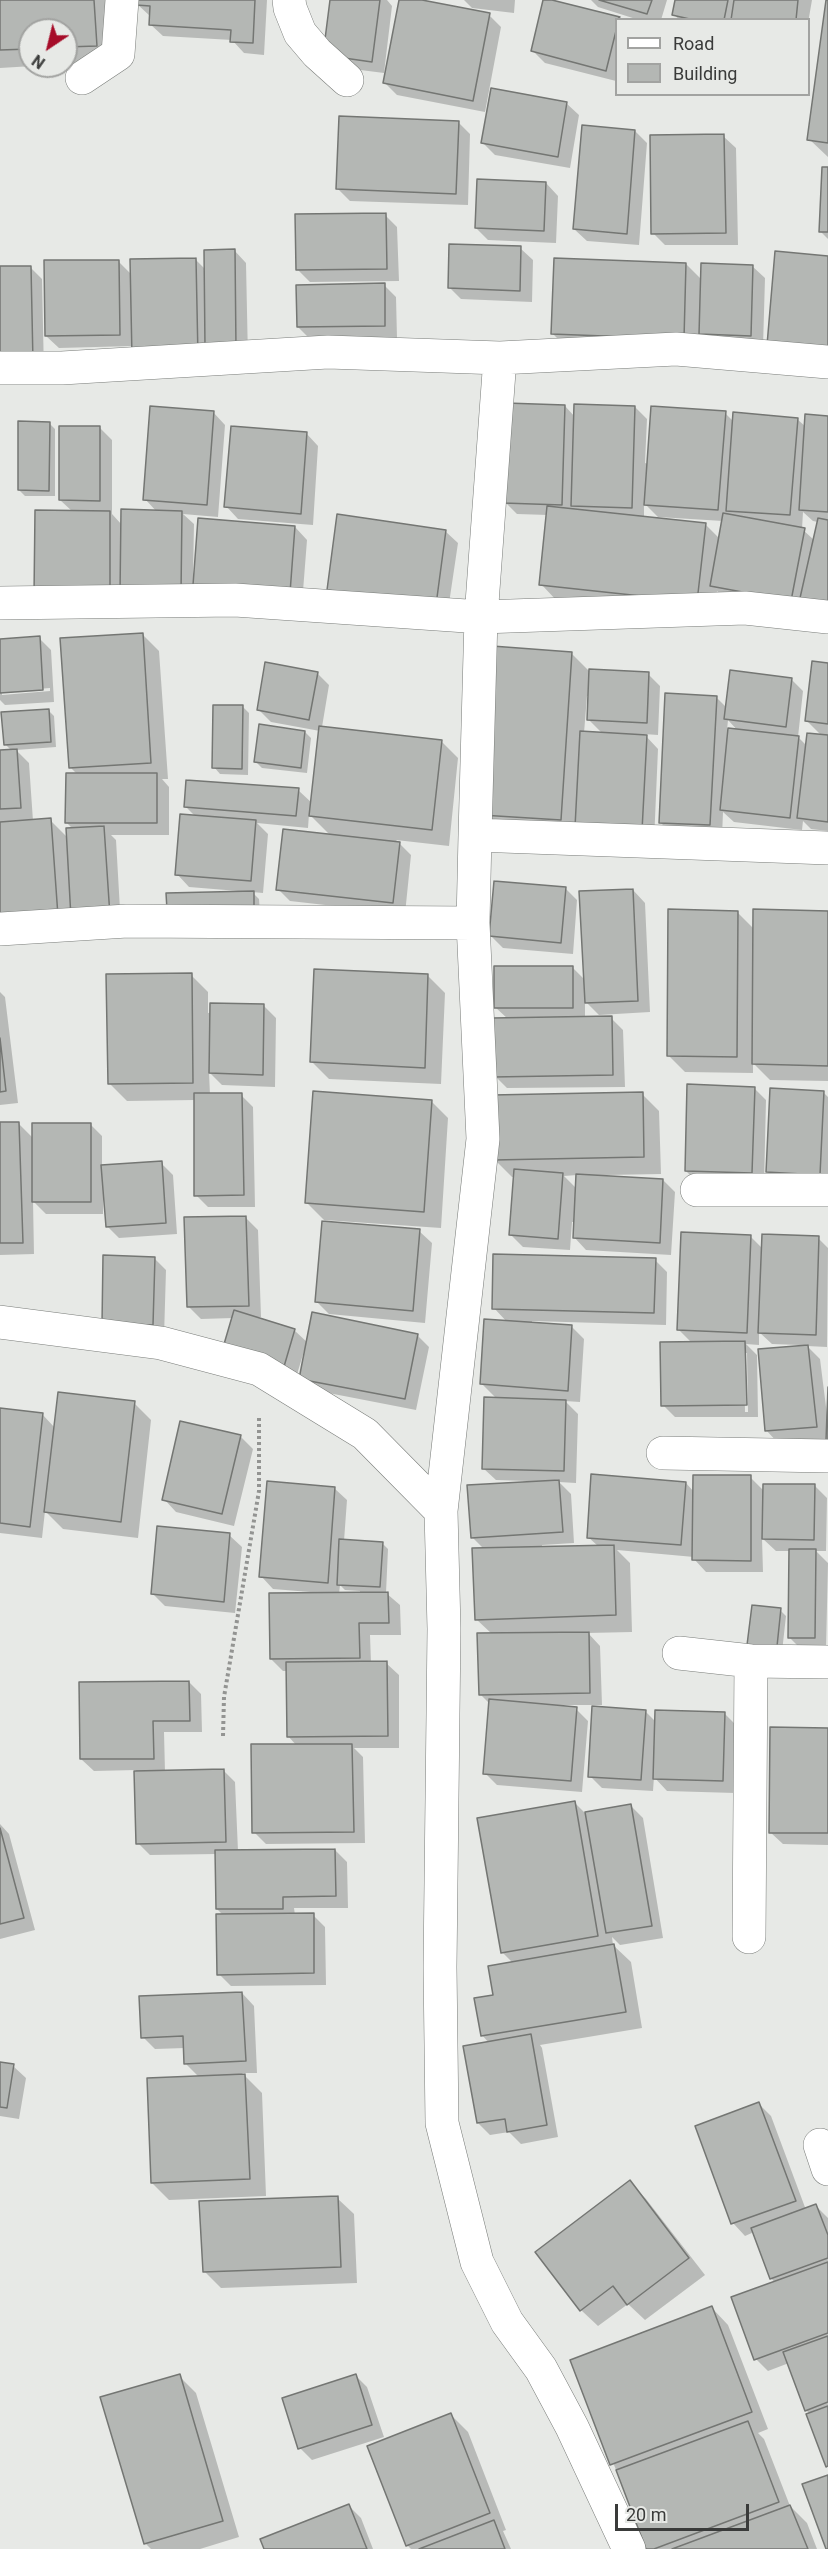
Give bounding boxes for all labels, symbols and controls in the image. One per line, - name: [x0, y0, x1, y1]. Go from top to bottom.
- north arrow: [18, 18, 78, 78]
- legend: [615, 18, 810, 96]
- text: Road: [673, 33, 714, 54]
- text: N: [28, 50, 49, 73]
- text: Building: [673, 63, 737, 84]
- scale bar: [618, 2492, 752, 2530]
- text: 20 m: [626, 2504, 666, 2525]

